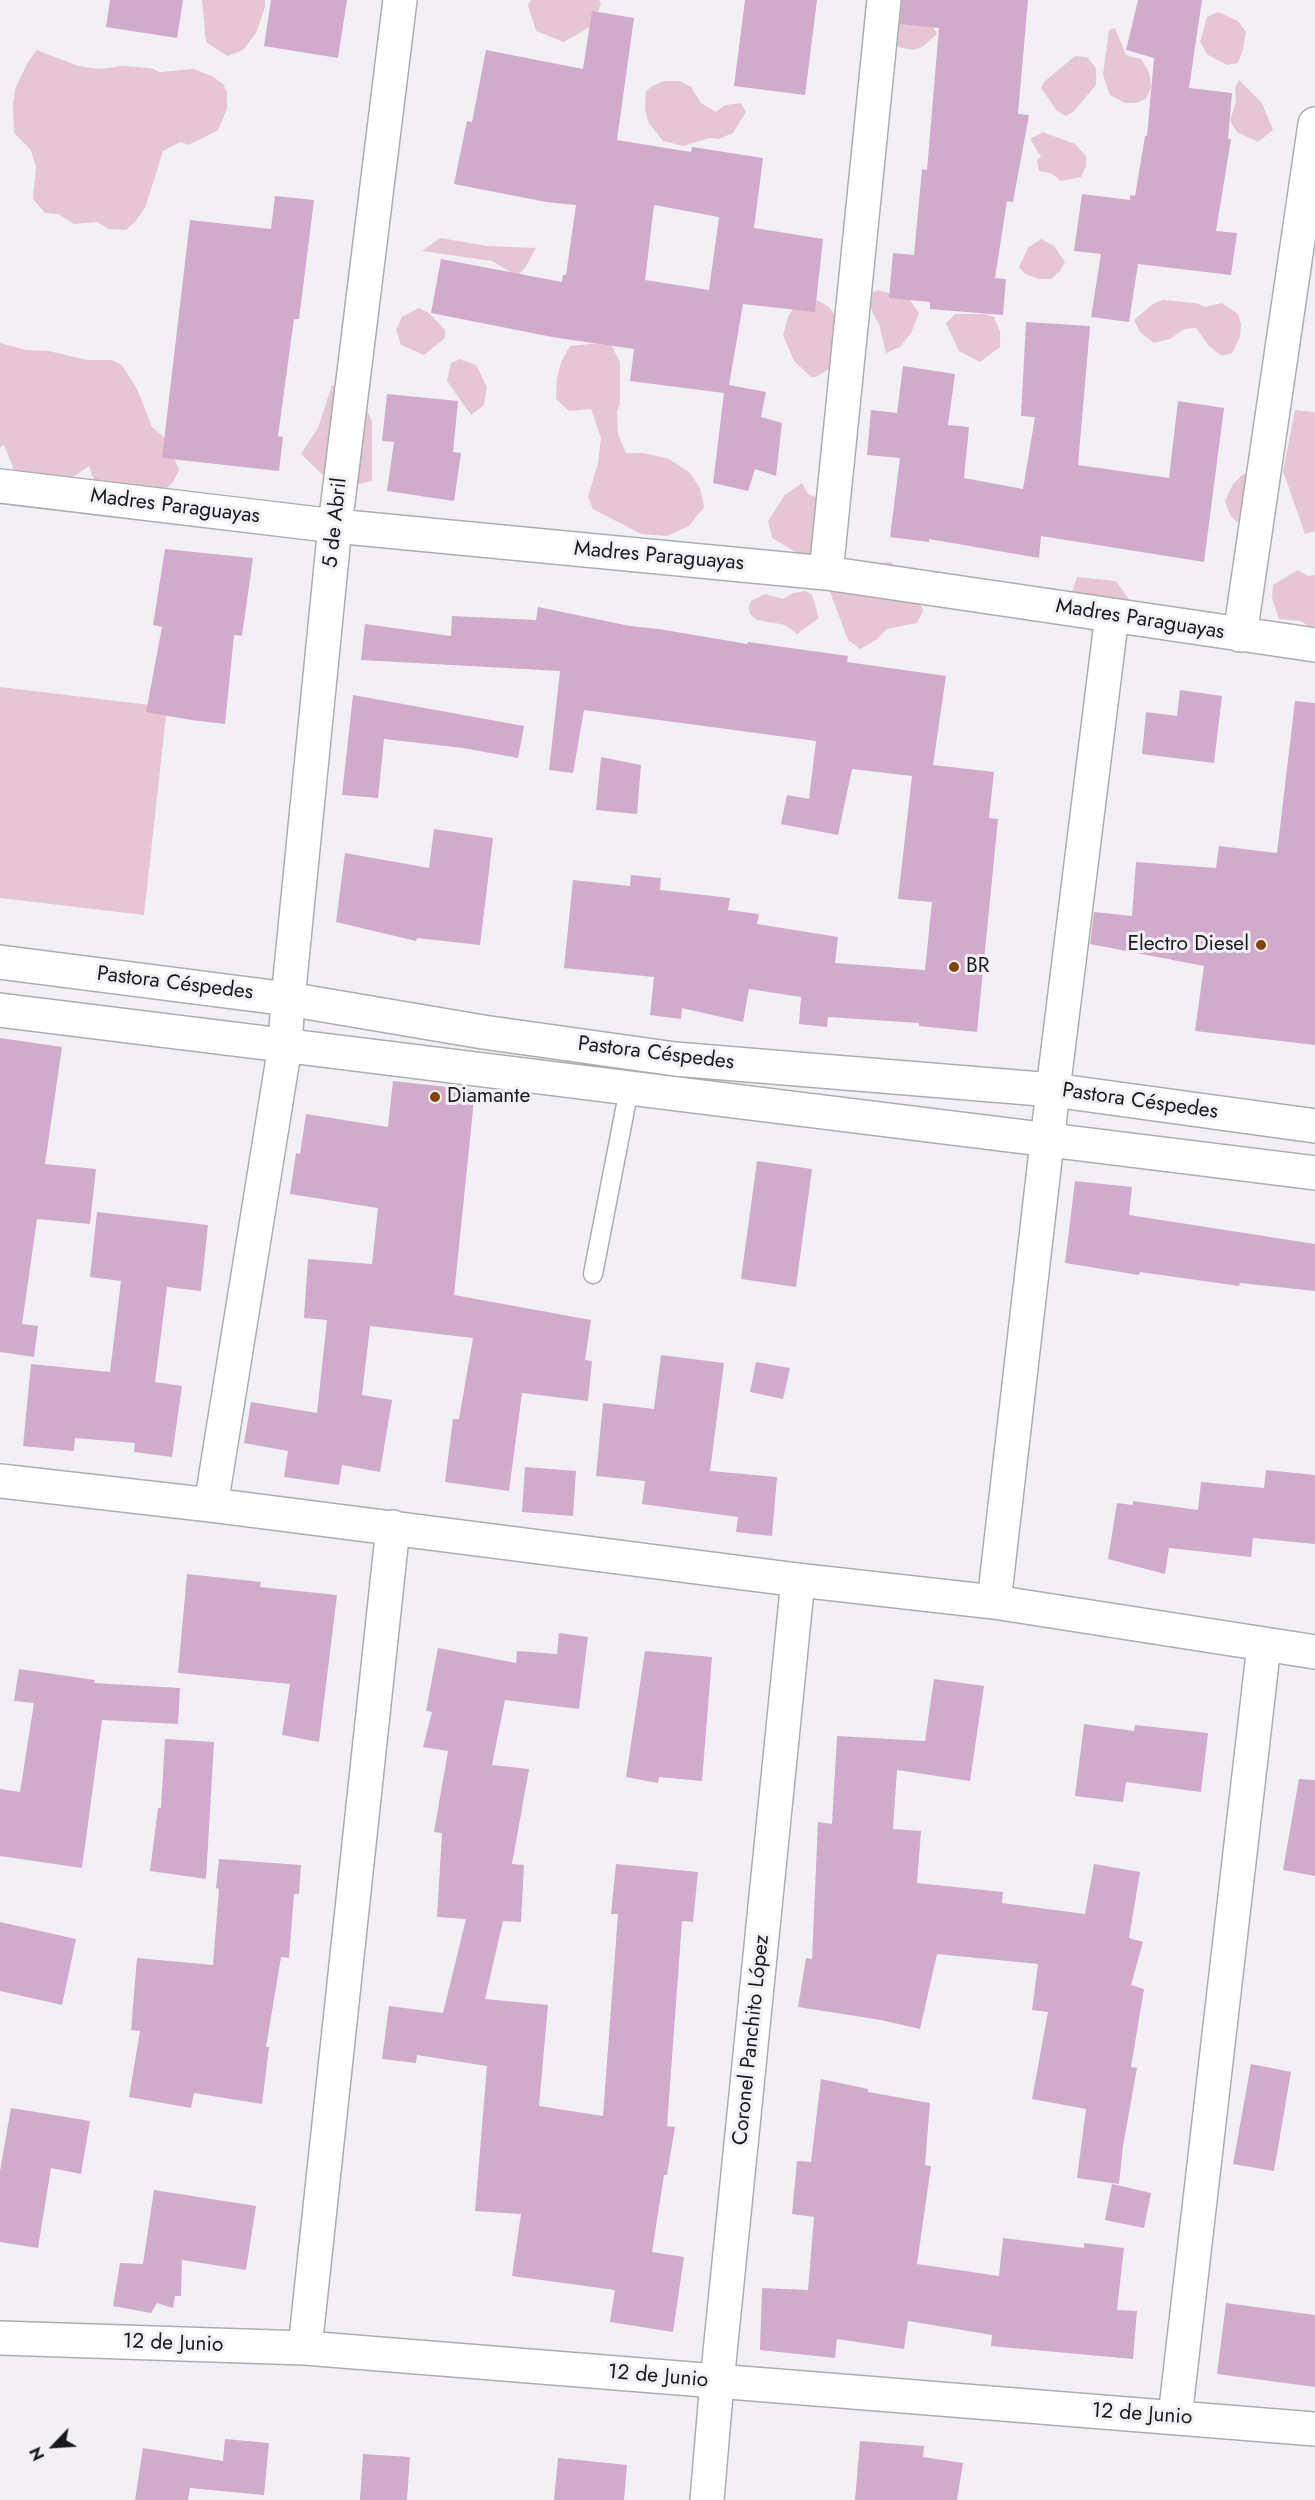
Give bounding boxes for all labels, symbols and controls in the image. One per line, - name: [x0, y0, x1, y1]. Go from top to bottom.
- street label: 5 de Abril: [319, 477, 353, 569]
- street label: Madres Paraguayas: [89, 484, 261, 530]
- street label: Madres Paraguayas: [573, 537, 745, 577]
- street label: Madres Paraguayas: [1054, 594, 1226, 646]
- place label: Electro Diesel: [1127, 932, 1249, 958]
- marker: Electro Diesel: [1254, 938, 1268, 952]
- place label: BR: [966, 954, 989, 980]
- marker: BR: [947, 960, 961, 974]
- street label: Pastora Céspedes: [95, 962, 255, 1006]
- street label: Pastora Céspedes: [576, 1032, 736, 1076]
- street label: Pastora Céspedes: [1060, 1079, 1220, 1125]
- place label: Diamante: [447, 1084, 530, 1110]
- marker: Diamante: [428, 1090, 442, 1104]
- street label: Coronel Panchito López: [728, 1933, 776, 2147]
- street label: 12 de Junio: [122, 2330, 224, 2358]
- street label: 12 de Junio: [607, 2360, 709, 2394]
- street label: 12 de Junio: [1091, 2399, 1193, 2431]
- north arrow: [24, 2416, 84, 2476]
- text: N: [24, 2443, 50, 2464]

